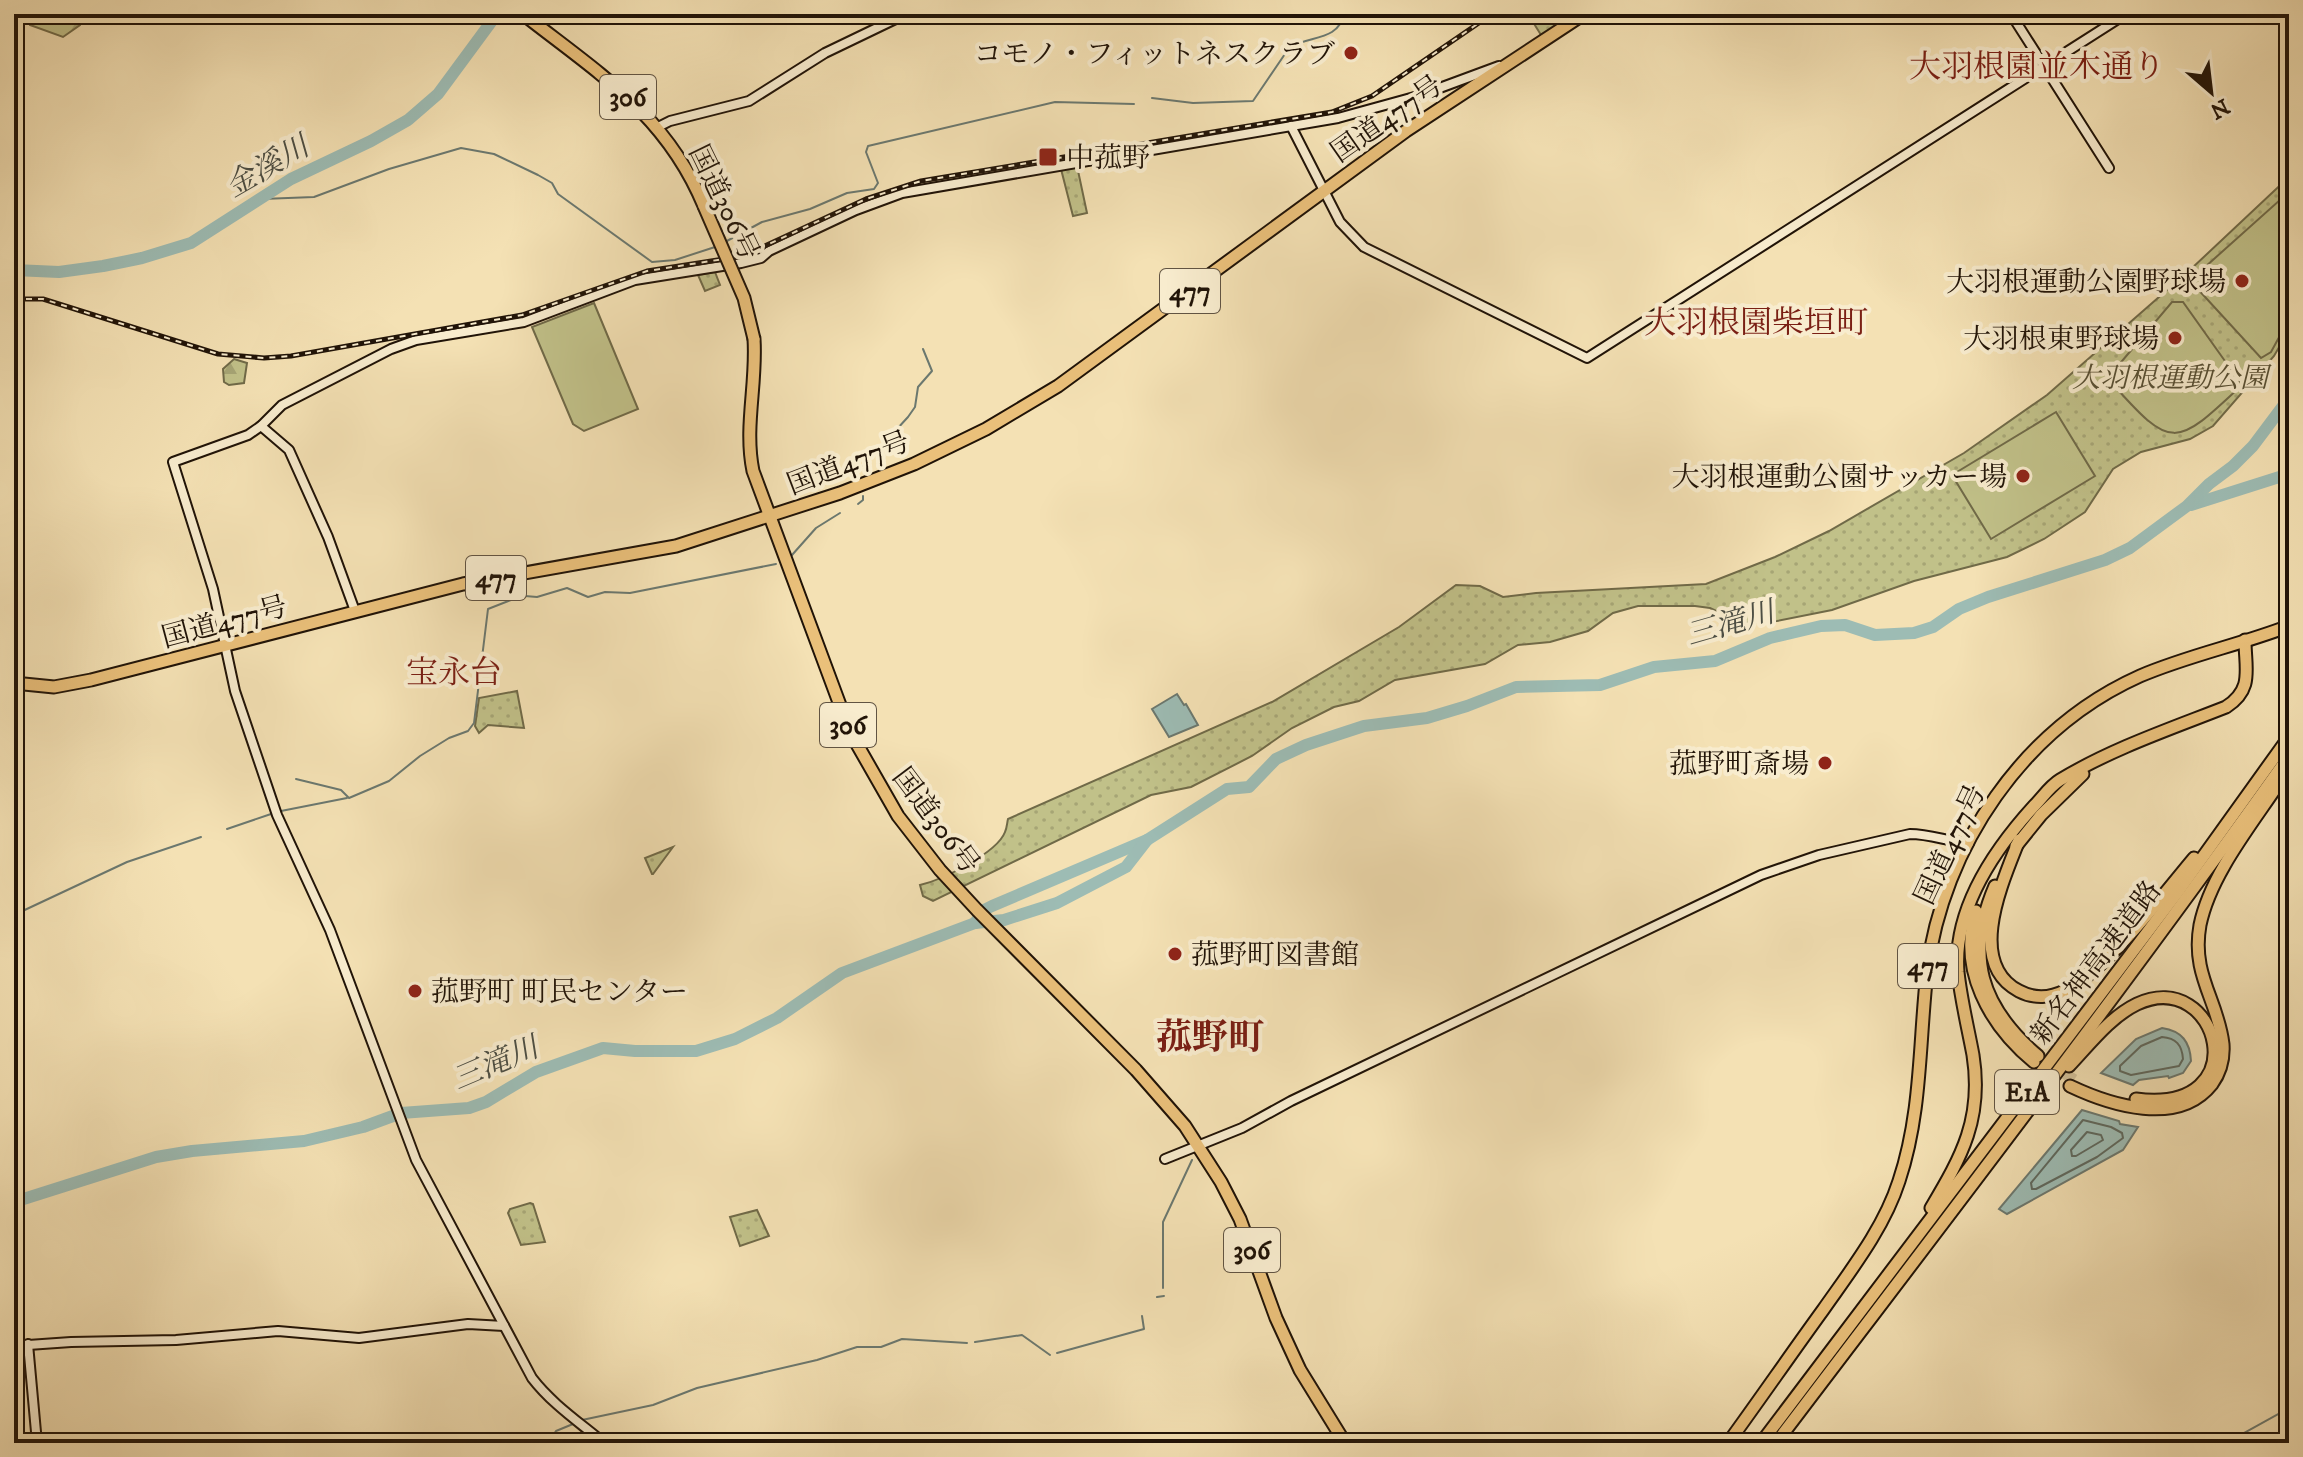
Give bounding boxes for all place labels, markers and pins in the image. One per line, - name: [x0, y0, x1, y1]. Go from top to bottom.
- place label: コモノ・フィットネスクラブ: [974, 37, 1335, 72]
- marker: コモノ・フィットネスクラブ: [1342, 44, 1360, 62]
- place label: 中菰野: [1066, 141, 1150, 176]
- marker: 中菰野: [1037, 146, 1059, 168]
- place label: 大羽根運動公園野球場: [1946, 265, 2226, 300]
- marker: 大羽根運動公園野球場: [2233, 272, 2251, 290]
- place label: 大羽根東野球場: [1963, 322, 2159, 357]
- marker: 大羽根東野球場: [2166, 329, 2184, 347]
- place label: 大羽根運動公園サッカー場: [1672, 460, 2007, 495]
- marker: 大羽根運動公園サッカー場: [2014, 467, 2032, 485]
- place label: 菰野町斎場: [1669, 747, 1809, 782]
- marker: 菰野町斎場: [1816, 754, 1834, 772]
- place label: 菰野町図書館: [1191, 938, 1359, 973]
- marker: 菰野町図書館: [1166, 945, 1184, 963]
- place label: 菰野町 町民センター: [431, 975, 688, 1010]
- marker: 菰野町 町民センター: [406, 982, 424, 1000]

